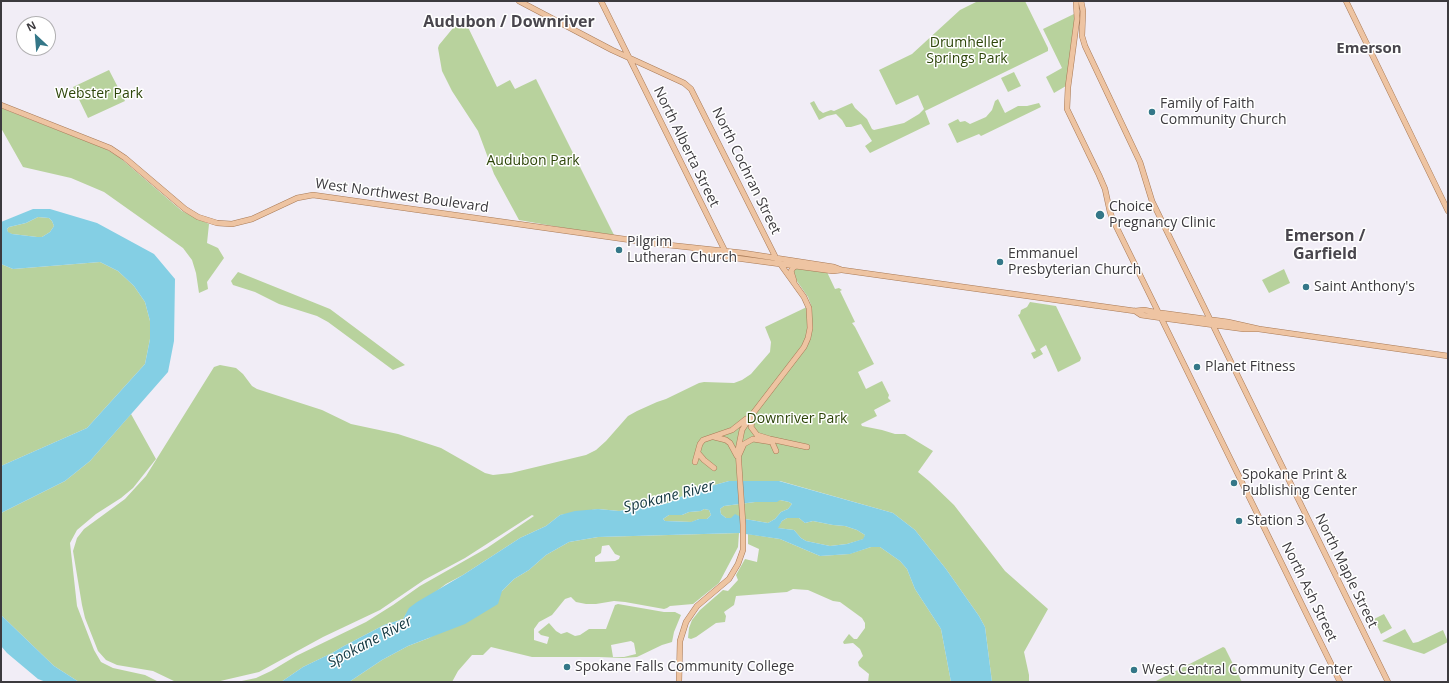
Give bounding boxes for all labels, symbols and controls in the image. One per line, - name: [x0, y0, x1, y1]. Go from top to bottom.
- district label: Audubon / Downriver: [423, 12, 595, 32]
- north arrow: [16, 16, 56, 56]
- text: N: [24, 17, 38, 34]
- park label: Drumheller Springs Park: [926, 35, 1008, 68]
- district label: Emerson: [1336, 40, 1402, 58]
- street label: North Alberta Street: [650, 84, 722, 210]
- park label: Webster Park: [55, 86, 143, 102]
- place label: Family of Faith Community Church: [1160, 96, 1287, 128]
- street label: North Cochran Street: [708, 105, 784, 237]
- marker: Family of Faith Community Church: [1147, 107, 1157, 117]
- park label: Audubon Park: [486, 153, 580, 169]
- street label: West Northwest Boulevard: [314, 176, 490, 216]
- place label: Choice Pregnancy Clinic: [1109, 199, 1216, 232]
- marker: Choice Pregnancy Clinic: [1094, 209, 1106, 221]
- district label: Emerson / Garfield: [1285, 226, 1365, 264]
- place label: Pilgrim Lutheran Church: [627, 234, 737, 266]
- marker: Pilgrim Lutheran Church: [614, 245, 624, 255]
- place label: Emmanuel Presbyterian Church: [1008, 246, 1141, 278]
- marker: Emmanuel Presbyterian Church: [995, 257, 1005, 267]
- place label: Saint Anthony's: [1314, 279, 1415, 295]
- marker: Saint Anthony's: [1301, 282, 1311, 292]
- place label: Planet Fitness: [1205, 359, 1295, 375]
- marker: Planet Fitness: [1192, 362, 1202, 372]
- park label: Downriver Park: [747, 411, 847, 427]
- place label: Spokane Print & Publishing Center: [1242, 467, 1357, 500]
- water label: Spokane River: [622, 477, 716, 517]
- marker: Spokane Print & Publishing Center: [1229, 478, 1239, 488]
- street label: North Maple Street: [1311, 511, 1381, 631]
- place label: Station 3: [1247, 513, 1305, 529]
- marker: Station 3: [1234, 516, 1244, 526]
- street label: North Ash Street: [1278, 539, 1340, 645]
- water label: Spokane River: [325, 612, 415, 672]
- place label: Spokane Falls Community College: [575, 659, 794, 675]
- marker: Spokane Falls Community College: [562, 662, 572, 672]
- place label: West Central Community Center: [1142, 662, 1352, 678]
- marker: West Central Community Center: [1129, 665, 1139, 675]

